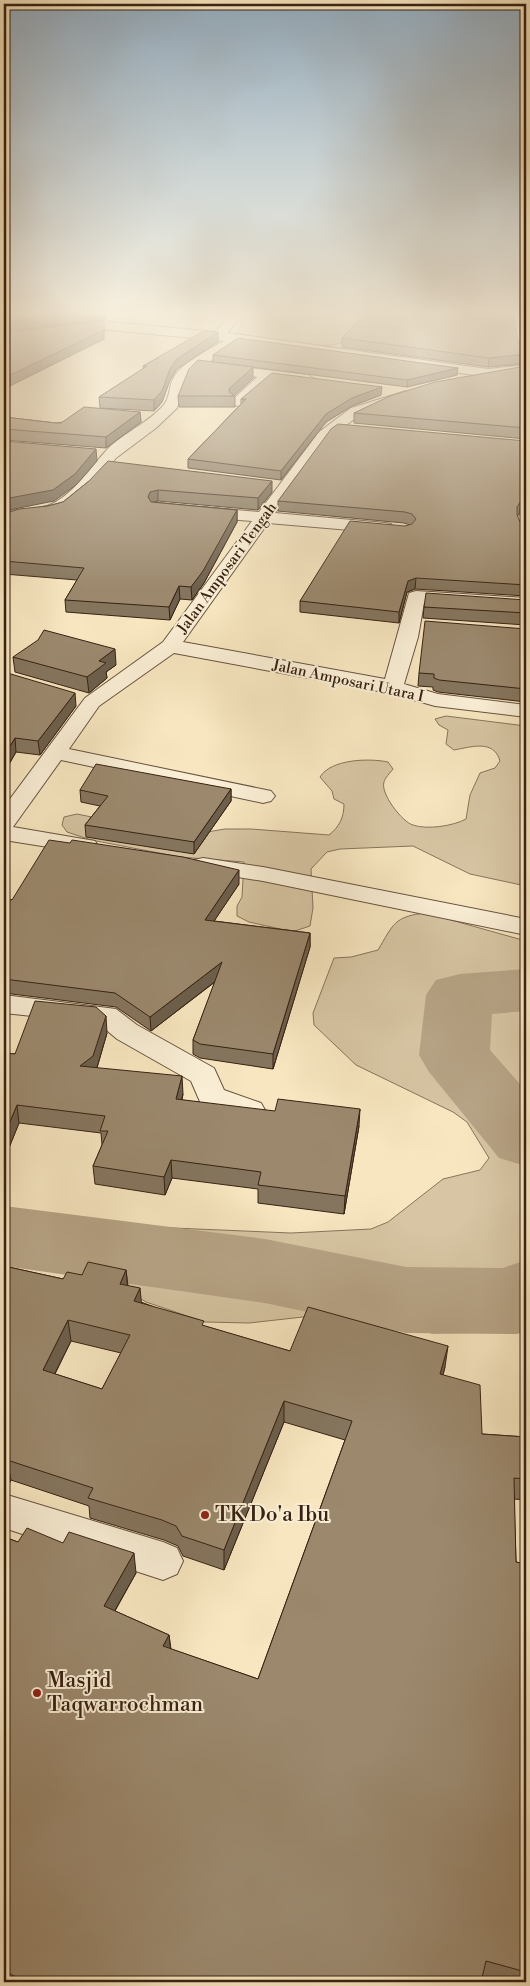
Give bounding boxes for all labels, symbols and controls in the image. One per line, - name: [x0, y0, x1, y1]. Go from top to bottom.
- street label: Jalan Amposari Tengah: [172, 499, 281, 638]
- street label: Jalan Amposari Utara I: [270, 655, 426, 706]
- place label: TK Do'a Ibu: [215, 1502, 329, 1528]
- marker: TK Do'a Ibu: [199, 1509, 211, 1521]
- place label: Masjid Taqwarrochman: [47, 1668, 204, 1718]
- marker: Masjid Taqwarrochman: [31, 1687, 43, 1699]

